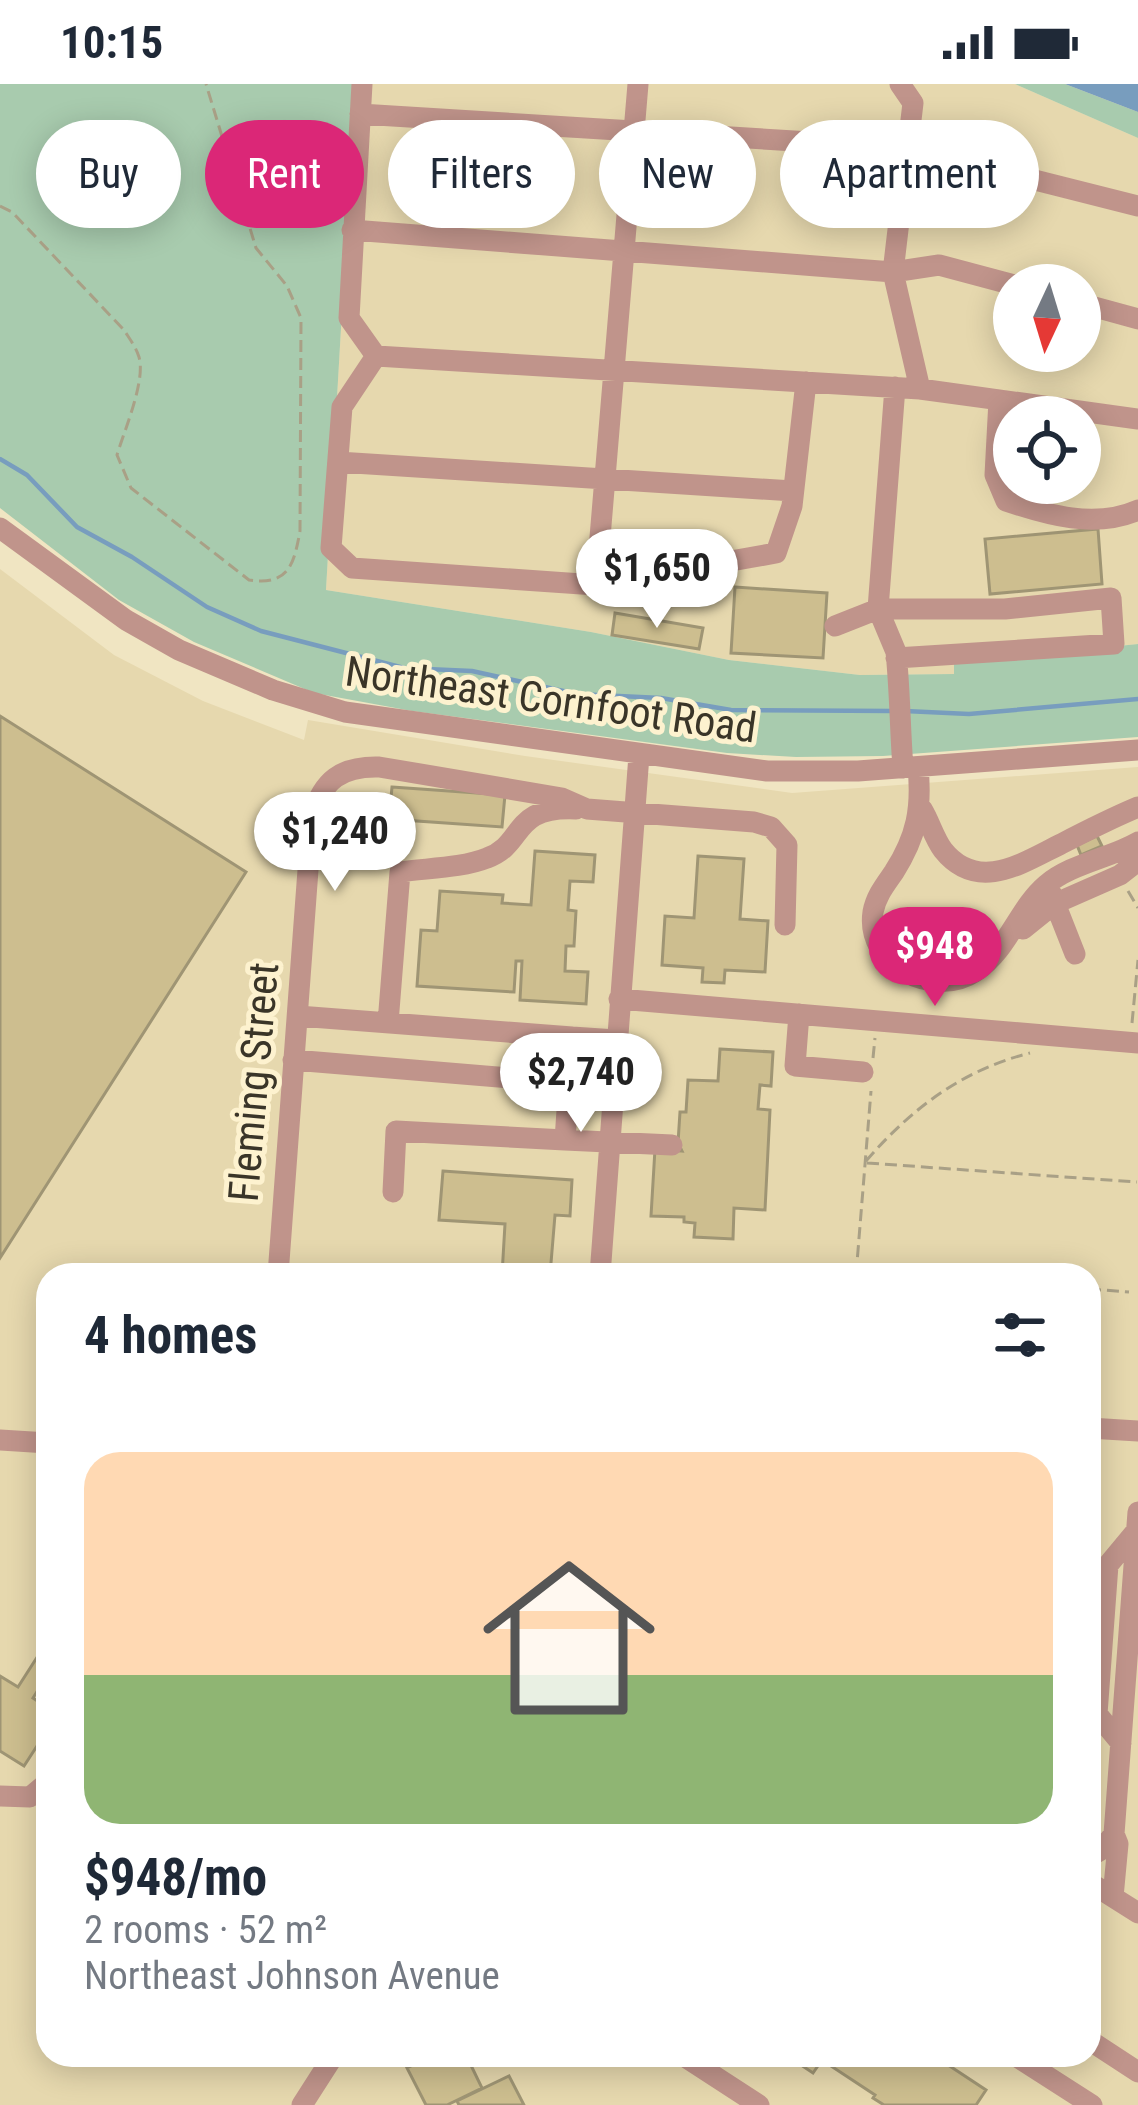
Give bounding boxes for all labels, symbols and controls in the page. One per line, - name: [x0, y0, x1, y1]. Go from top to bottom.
- text: 10:15: [60, 16, 163, 69]
- chip: Buy: [36, 120, 181, 228]
- chip: Rent: [205, 120, 364, 228]
- chip: Filters: [388, 120, 575, 228]
- chip: New: [599, 120, 756, 228]
- chip: Apartment: [780, 120, 1039, 228]
- north arrow: [993, 264, 1101, 372]
- map controls: [993, 264, 1101, 504]
- button: locate: [993, 396, 1101, 504]
- pin: $1,650: [559, 529, 755, 631]
- text: $1,650: [603, 545, 711, 591]
- street label: Northeast Cornfoot Road: [342, 646, 760, 753]
- pin: $1,240: [237, 792, 433, 894]
- text: $1,240: [281, 808, 389, 854]
- pin: $948: [864, 907, 1006, 1009]
- text: $948: [896, 923, 974, 969]
- street label: Fleming Street: [219, 960, 288, 1204]
- pin: $2,740: [483, 1033, 679, 1135]
- text: $2,740: [527, 1049, 635, 1095]
- icon: filters: [987, 1302, 1053, 1368]
- text: 4 homes: [84, 1306, 257, 1365]
- icon: home: [461, 1530, 677, 1746]
- text: $948/mo: [84, 1848, 267, 1907]
- text: 2 rooms · 52 m²: [84, 1907, 327, 1953]
- text: Northeast Johnson Avenue: [84, 1953, 500, 1999]

